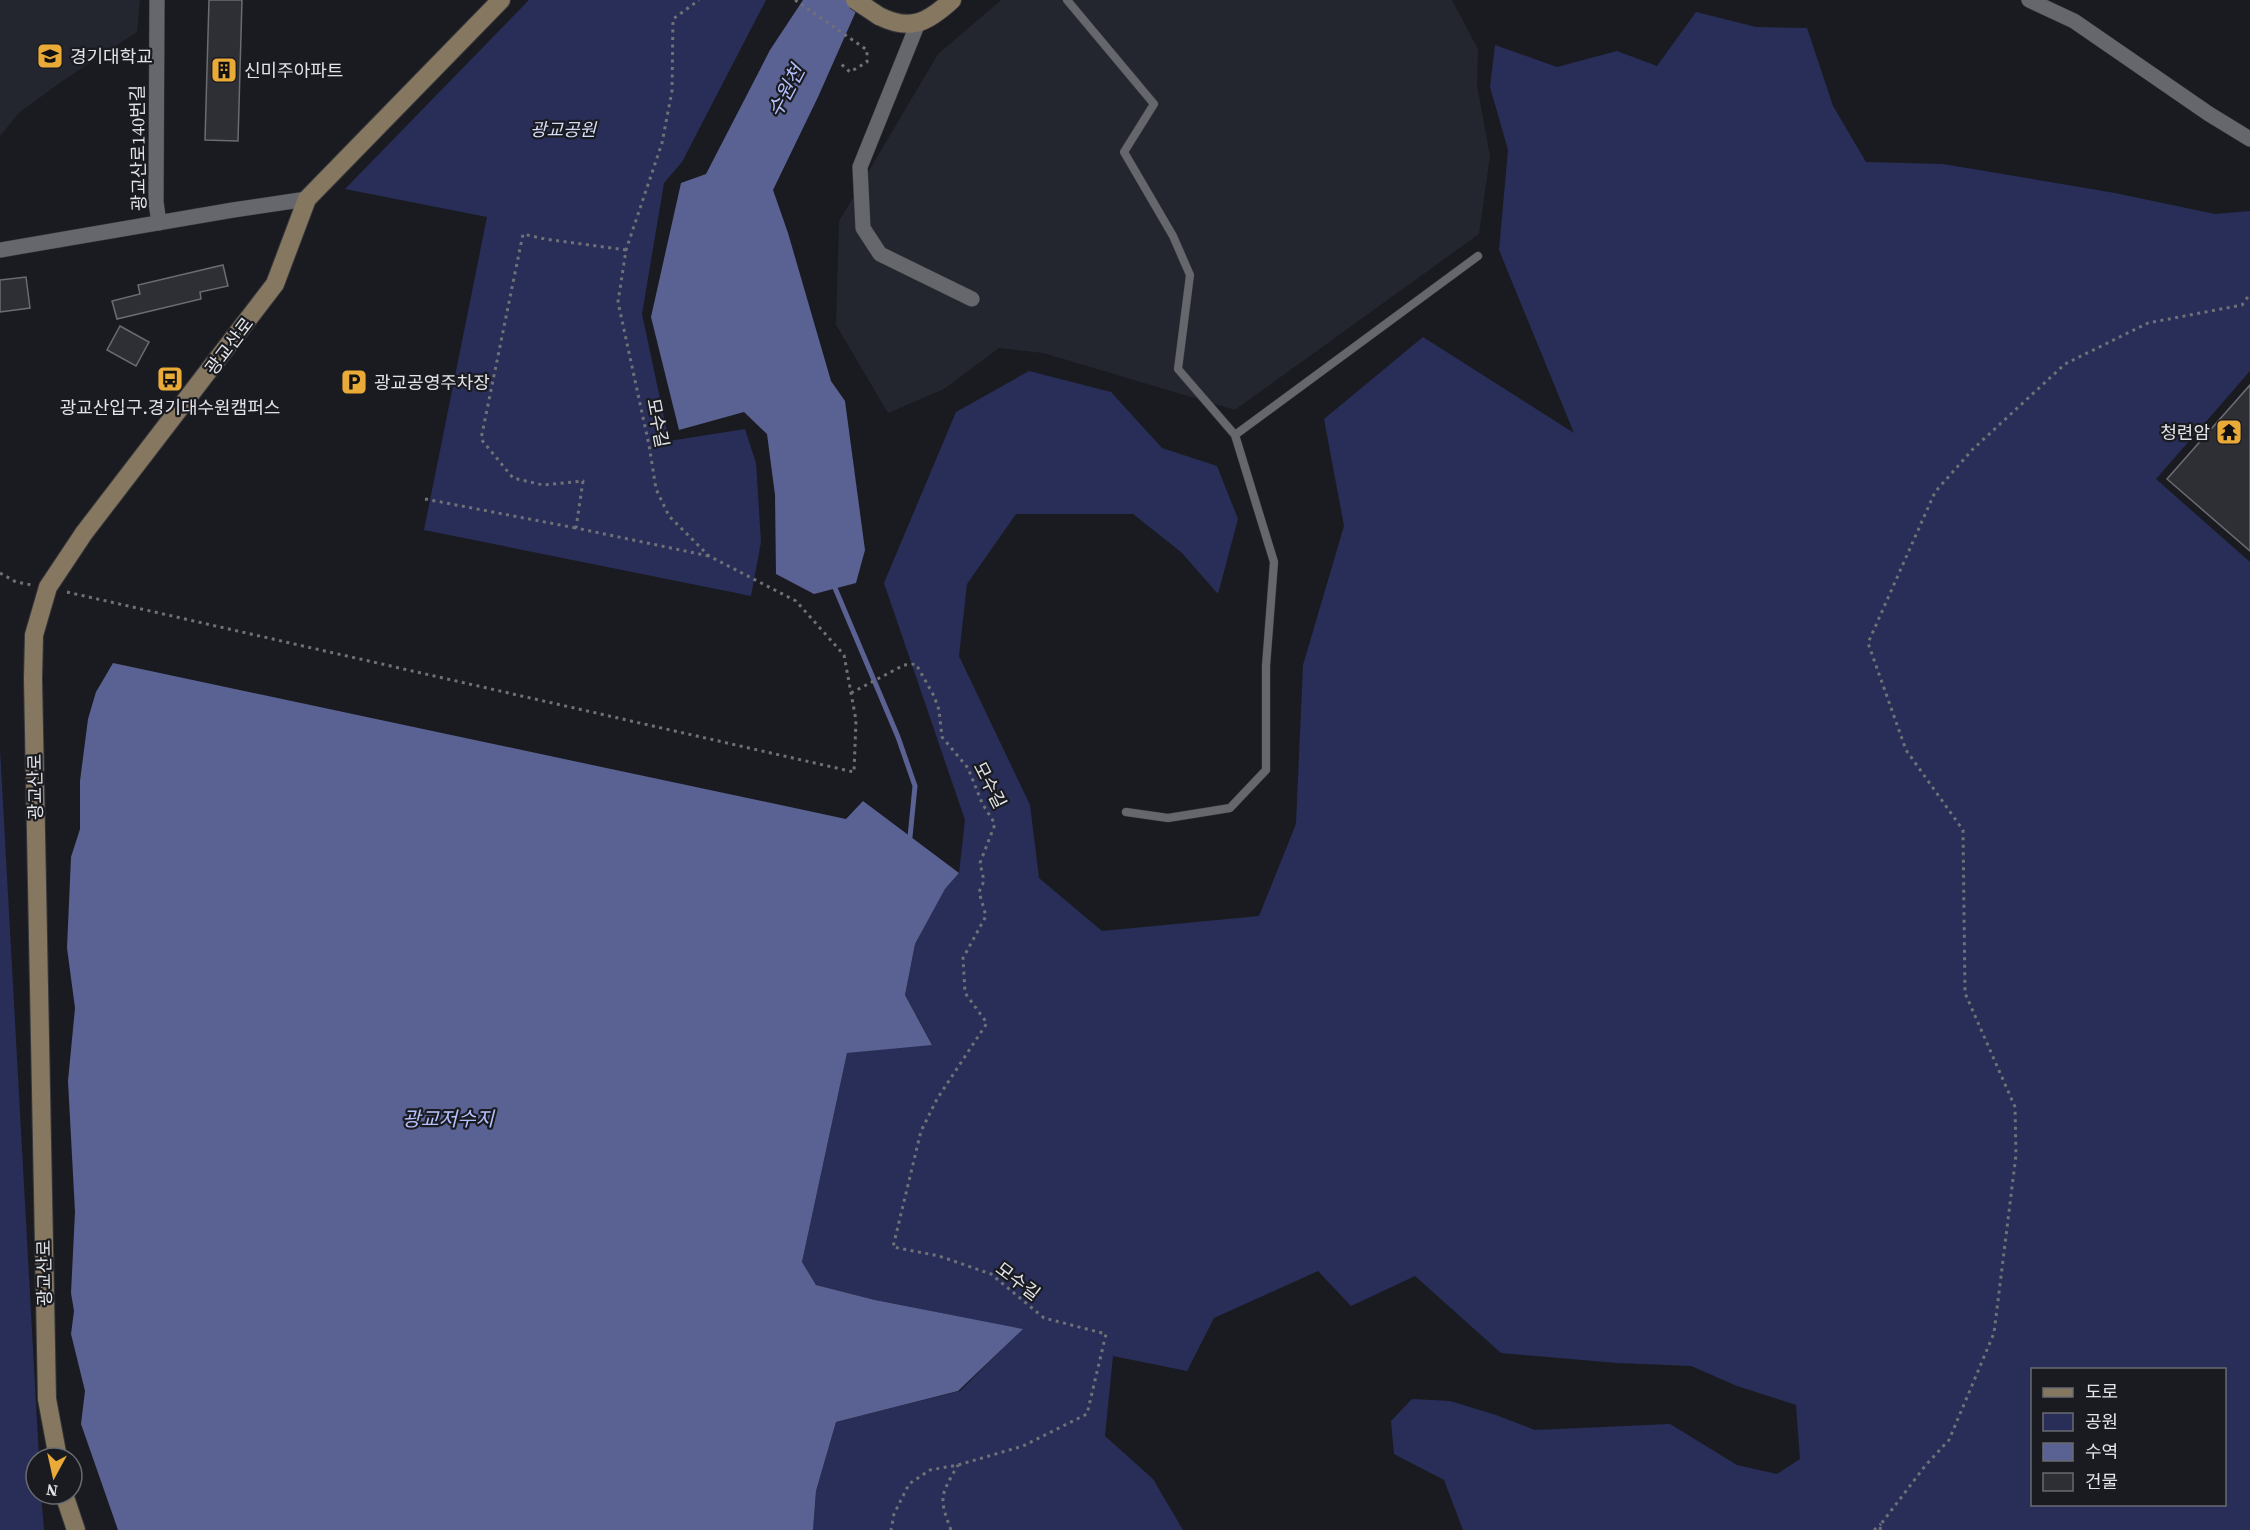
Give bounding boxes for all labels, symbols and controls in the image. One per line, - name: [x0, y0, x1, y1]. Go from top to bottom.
- school or university icon: 경기대학교: [35, 41, 65, 71]
- place label: 경기대학교: [70, 44, 153, 69]
- building icon: 신미주아파트: [209, 55, 239, 85]
- place label: 신미주아파트: [244, 58, 343, 83]
- water label: 수원천: [761, 58, 813, 122]
- street label: 광교산로140번길: [124, 85, 152, 211]
- park label: 광교공원: [530, 117, 598, 142]
- street label: 광교산로: [199, 312, 259, 380]
- bus stop icon: 광교산입구.경기대수원캠퍼스: [155, 364, 185, 394]
- parking icon: 광교공영주차장: [339, 367, 369, 397]
- place label: 광교공영주차장: [374, 370, 490, 395]
- place label: 광교산입구.경기대수원캠퍼스: [60, 395, 280, 420]
- street label: 모수길: [641, 396, 675, 450]
- temple icon: 청련암: [2214, 417, 2244, 447]
- place label: 청련암: [2160, 420, 2210, 445]
- street label: 광교산로: [22, 754, 48, 820]
- street label: 모수길: [968, 757, 1012, 813]
- water label: 광교저수지: [402, 1105, 496, 1133]
- street label: 광교산로: [31, 1240, 57, 1306]
- street label: 모수길: [991, 1256, 1045, 1306]
- legend: [2031, 1368, 2226, 1506]
- text: 도로: [2085, 1379, 2118, 1404]
- text: 공원: [2085, 1409, 2118, 1434]
- text: 수역: [2085, 1439, 2118, 1464]
- north arrow: [24, 1446, 84, 1506]
- text: 건물: [2085, 1469, 2118, 1494]
- text: N: [44, 1479, 59, 1503]

